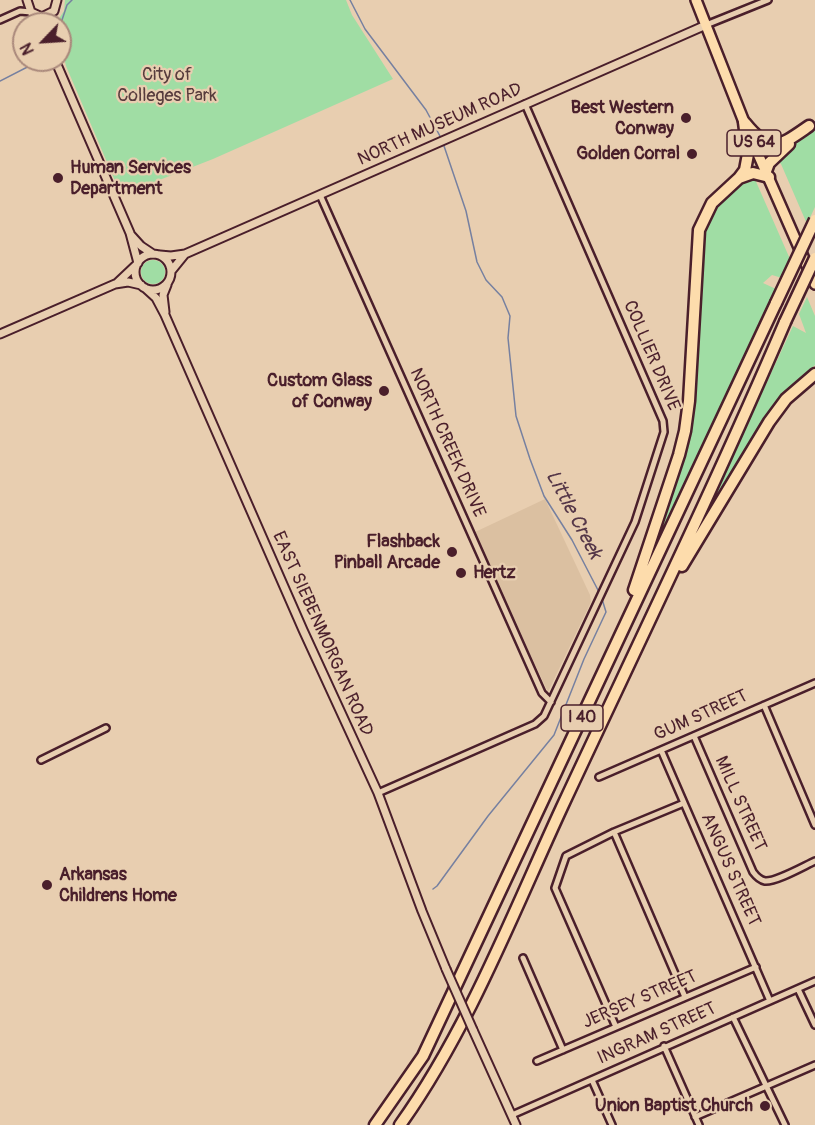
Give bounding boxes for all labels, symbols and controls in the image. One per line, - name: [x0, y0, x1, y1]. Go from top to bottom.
- north arrow: [12, 12, 72, 72]
- text: N: [16, 40, 39, 58]
- park label: City of Colleges Park: [117, 64, 217, 106]
- street label: NORTH MUSEUM ROAD: [354, 79, 526, 171]
- place label: Best Western Conway: [571, 97, 674, 140]
- marker: Best Western Conway: [679, 111, 693, 125]
- road number: US 64: [727, 130, 781, 156]
- place label: Golden Corral: [576, 143, 680, 165]
- marker: Golden Corral: [685, 147, 699, 161]
- place label: Human Services Department: [70, 157, 191, 200]
- marker: Human Services Department: [51, 171, 65, 185]
- street label: COLLIER DRIVE: [618, 298, 684, 414]
- street label: NORTH CREEK DRIVE: [404, 365, 490, 521]
- place label: Custom Glass of Conway: [267, 370, 372, 412]
- marker: Custom Glass of Conway: [377, 384, 391, 398]
- water label: Little Creek: [540, 467, 606, 563]
- street label: EAST SIEBENMORGAN ROAD: [267, 528, 377, 740]
- place label: Flashback Pinball Arcade: [334, 531, 440, 574]
- marker: Flashback Pinball Arcade: [445, 545, 459, 559]
- place label: Hertz: [473, 562, 516, 584]
- marker: Hertz: [454, 566, 468, 580]
- street label: GUM STREET: [651, 686, 751, 746]
- road number: I 40: [561, 705, 603, 731]
- street label: MILL STREET: [709, 753, 771, 855]
- street label: ANGUS STREET: [695, 810, 765, 930]
- place label: Arkansas Childrens Home: [59, 864, 177, 906]
- marker: Arkansas Childrens Home: [40, 878, 54, 892]
- street label: JERSEY STREET: [580, 966, 700, 1034]
- street label: INGRAM STREET: [594, 998, 720, 1070]
- place label: Union Baptist Church: [595, 1095, 753, 1117]
- marker: Union Baptist Church: [758, 1099, 772, 1113]

